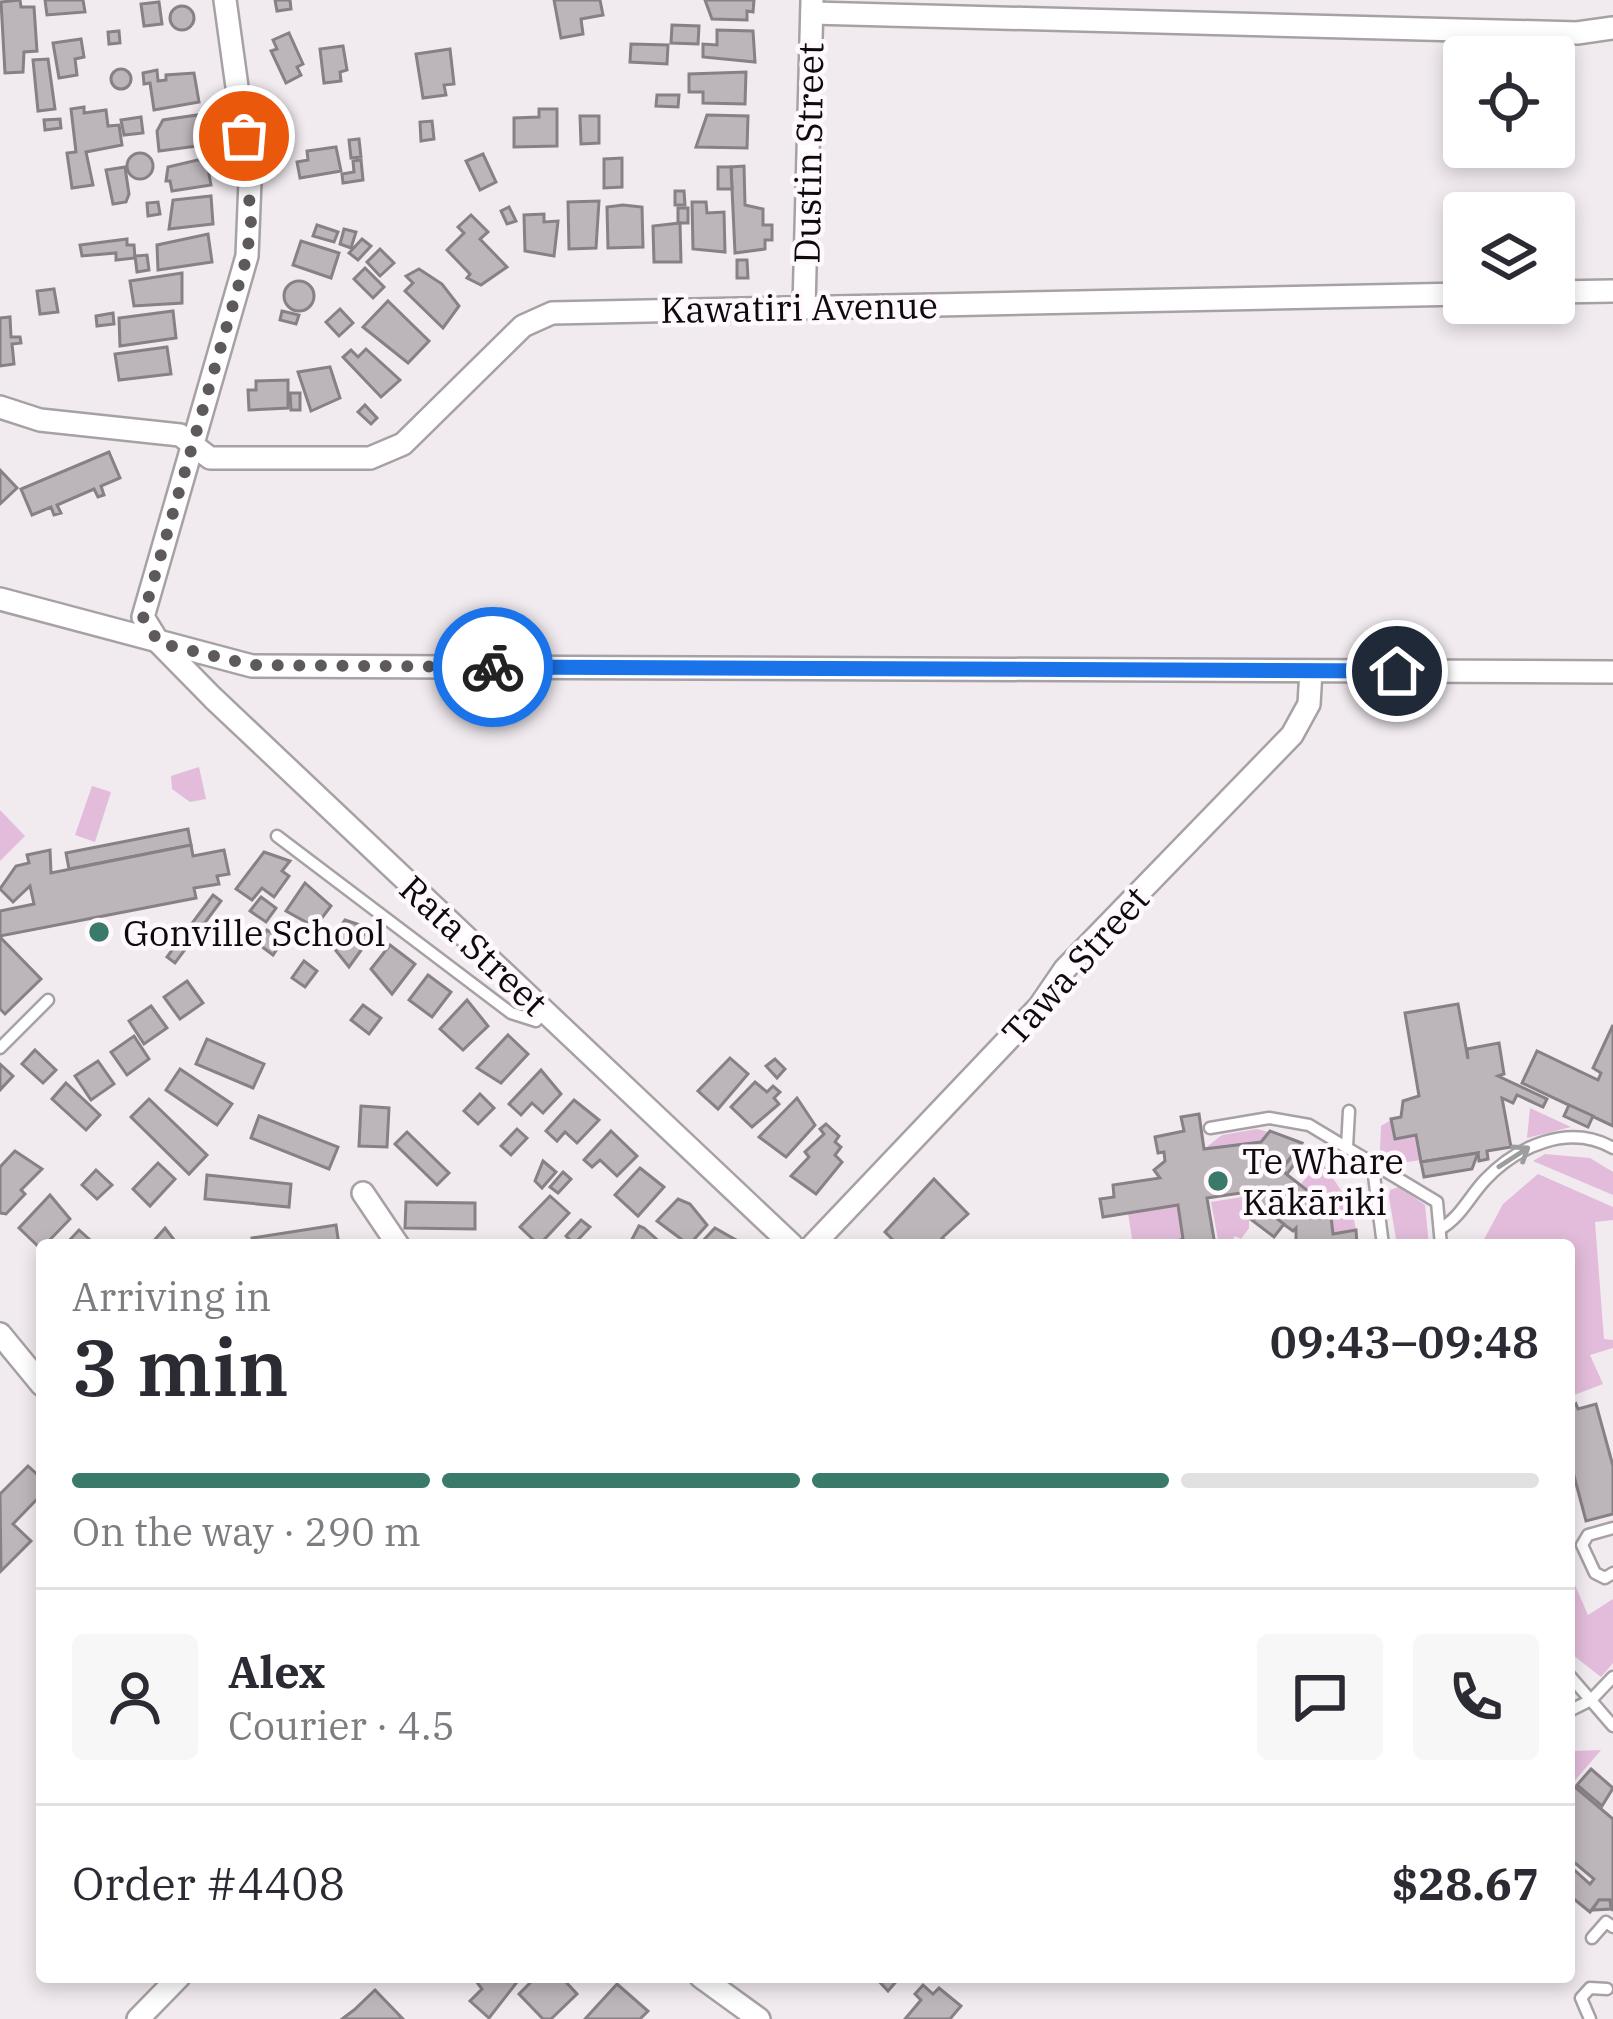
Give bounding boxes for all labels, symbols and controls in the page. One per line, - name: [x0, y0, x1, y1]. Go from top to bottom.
- map controls: [1443, 36, 1575, 324]
- button: locate: [1443, 36, 1575, 168]
- street label: Dustin Street: [783, 42, 833, 264]
- pin: [193, 85, 295, 187]
- icon: bag: [211, 103, 277, 169]
- button: layers: [1443, 192, 1575, 324]
- street label: Kawatiri Avenue: [660, 281, 938, 333]
- courier: [433, 607, 553, 727]
- pin: [1346, 620, 1448, 722]
- icon: bike: [460, 634, 526, 700]
- icon: home: [1364, 638, 1430, 704]
- street label: Rata Street: [390, 865, 558, 1025]
- street label: Tawa Street: [991, 876, 1159, 1054]
- place label: Gonville School: [123, 909, 386, 956]
- marker: Gonville School: [86, 919, 112, 945]
- place label: Te Whare Kākāriki: [1242, 1137, 1404, 1225]
- one-way arrow: [1497, 1145, 1531, 1169]
- marker: Te Whare Kākāriki: [1205, 1168, 1231, 1194]
- text: Arriving in: [72, 1271, 271, 1322]
- text: 09:43–09:48: [1270, 1312, 1539, 1370]
- text: 3 min: [72, 1316, 289, 1417]
- text: On the way · 290 m: [72, 1506, 421, 1557]
- button: person: [72, 1634, 198, 1760]
- button: chat: [1257, 1634, 1383, 1760]
- button: phone: [1413, 1634, 1539, 1760]
- text: Alex: [228, 1642, 325, 1700]
- text: Courier · 4.5: [228, 1700, 455, 1751]
- text: Order #4408: [72, 1854, 345, 1912]
- text: $28.67: [1392, 1854, 1539, 1912]

